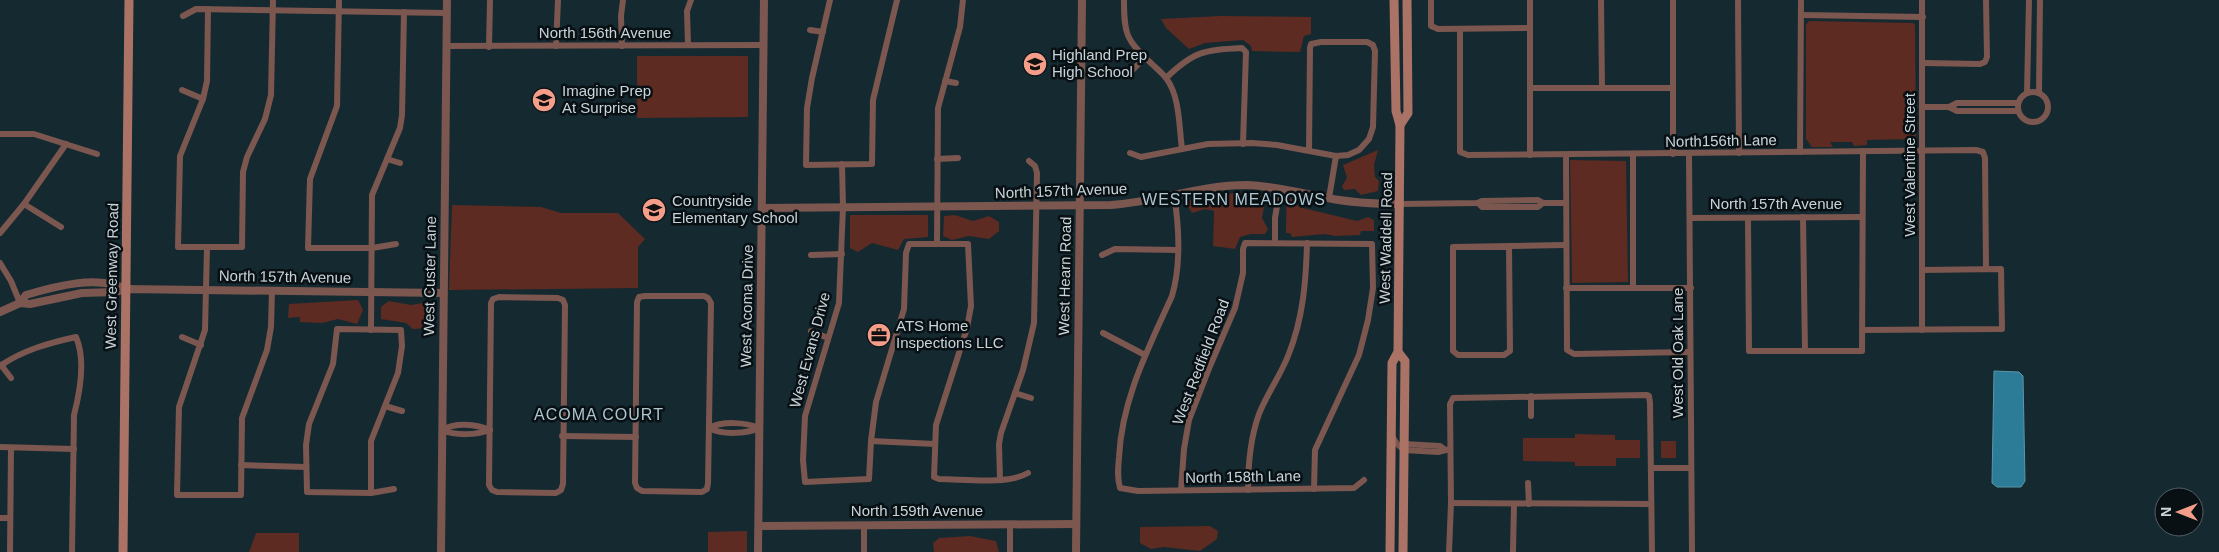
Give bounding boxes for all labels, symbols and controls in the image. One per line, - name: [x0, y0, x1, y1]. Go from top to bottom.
- street label: North 156th Avenue: [539, 24, 671, 41]
- place label: Highland Prep High School: [1052, 46, 1147, 80]
- school or university icon: Highland Prep High School: [1022, 51, 1048, 77]
- place label: Imagine Prep At Surprise: [562, 82, 651, 116]
- school or university icon: Imagine Prep At Surprise: [531, 87, 557, 113]
- street label: West Valentine Street: [1901, 92, 1918, 237]
- street label: North156th Lane: [1665, 131, 1777, 150]
- street label: West Waddell Road: [1376, 172, 1395, 304]
- street label: North 157th Avenue: [995, 180, 1127, 201]
- district label: WESTERN MEADOWS: [1142, 191, 1326, 208]
- place label: Countryside Elementary School: [672, 192, 798, 226]
- street label: North 157th Avenue: [1710, 195, 1842, 212]
- school or university icon: Countryside Elementary School: [641, 197, 667, 223]
- street label: West Greenway Road: [102, 203, 121, 349]
- street label: West Custer Lane: [420, 216, 439, 336]
- street label: West Hearn Road: [1055, 216, 1074, 336]
- street label: West Acoma Drive: [737, 244, 756, 368]
- street label: North 157th Avenue: [219, 267, 351, 286]
- street label: West Old Oak Lane: [1669, 288, 1686, 418]
- street label: West Evans Drive: [786, 290, 833, 410]
- street label: West Redfield Road: [1169, 297, 1232, 427]
- place label: ATS Home Inspections LLC: [896, 317, 1004, 351]
- office icon: ATS Home Inspections LLC: [866, 322, 892, 348]
- district label: ACOMA COURT: [534, 406, 664, 423]
- street label: North 158th Lane: [1185, 467, 1301, 486]
- north arrow: [2154, 487, 2204, 537]
- street label: North 159th Avenue: [851, 502, 983, 519]
- text: N: [2158, 507, 2174, 517]

